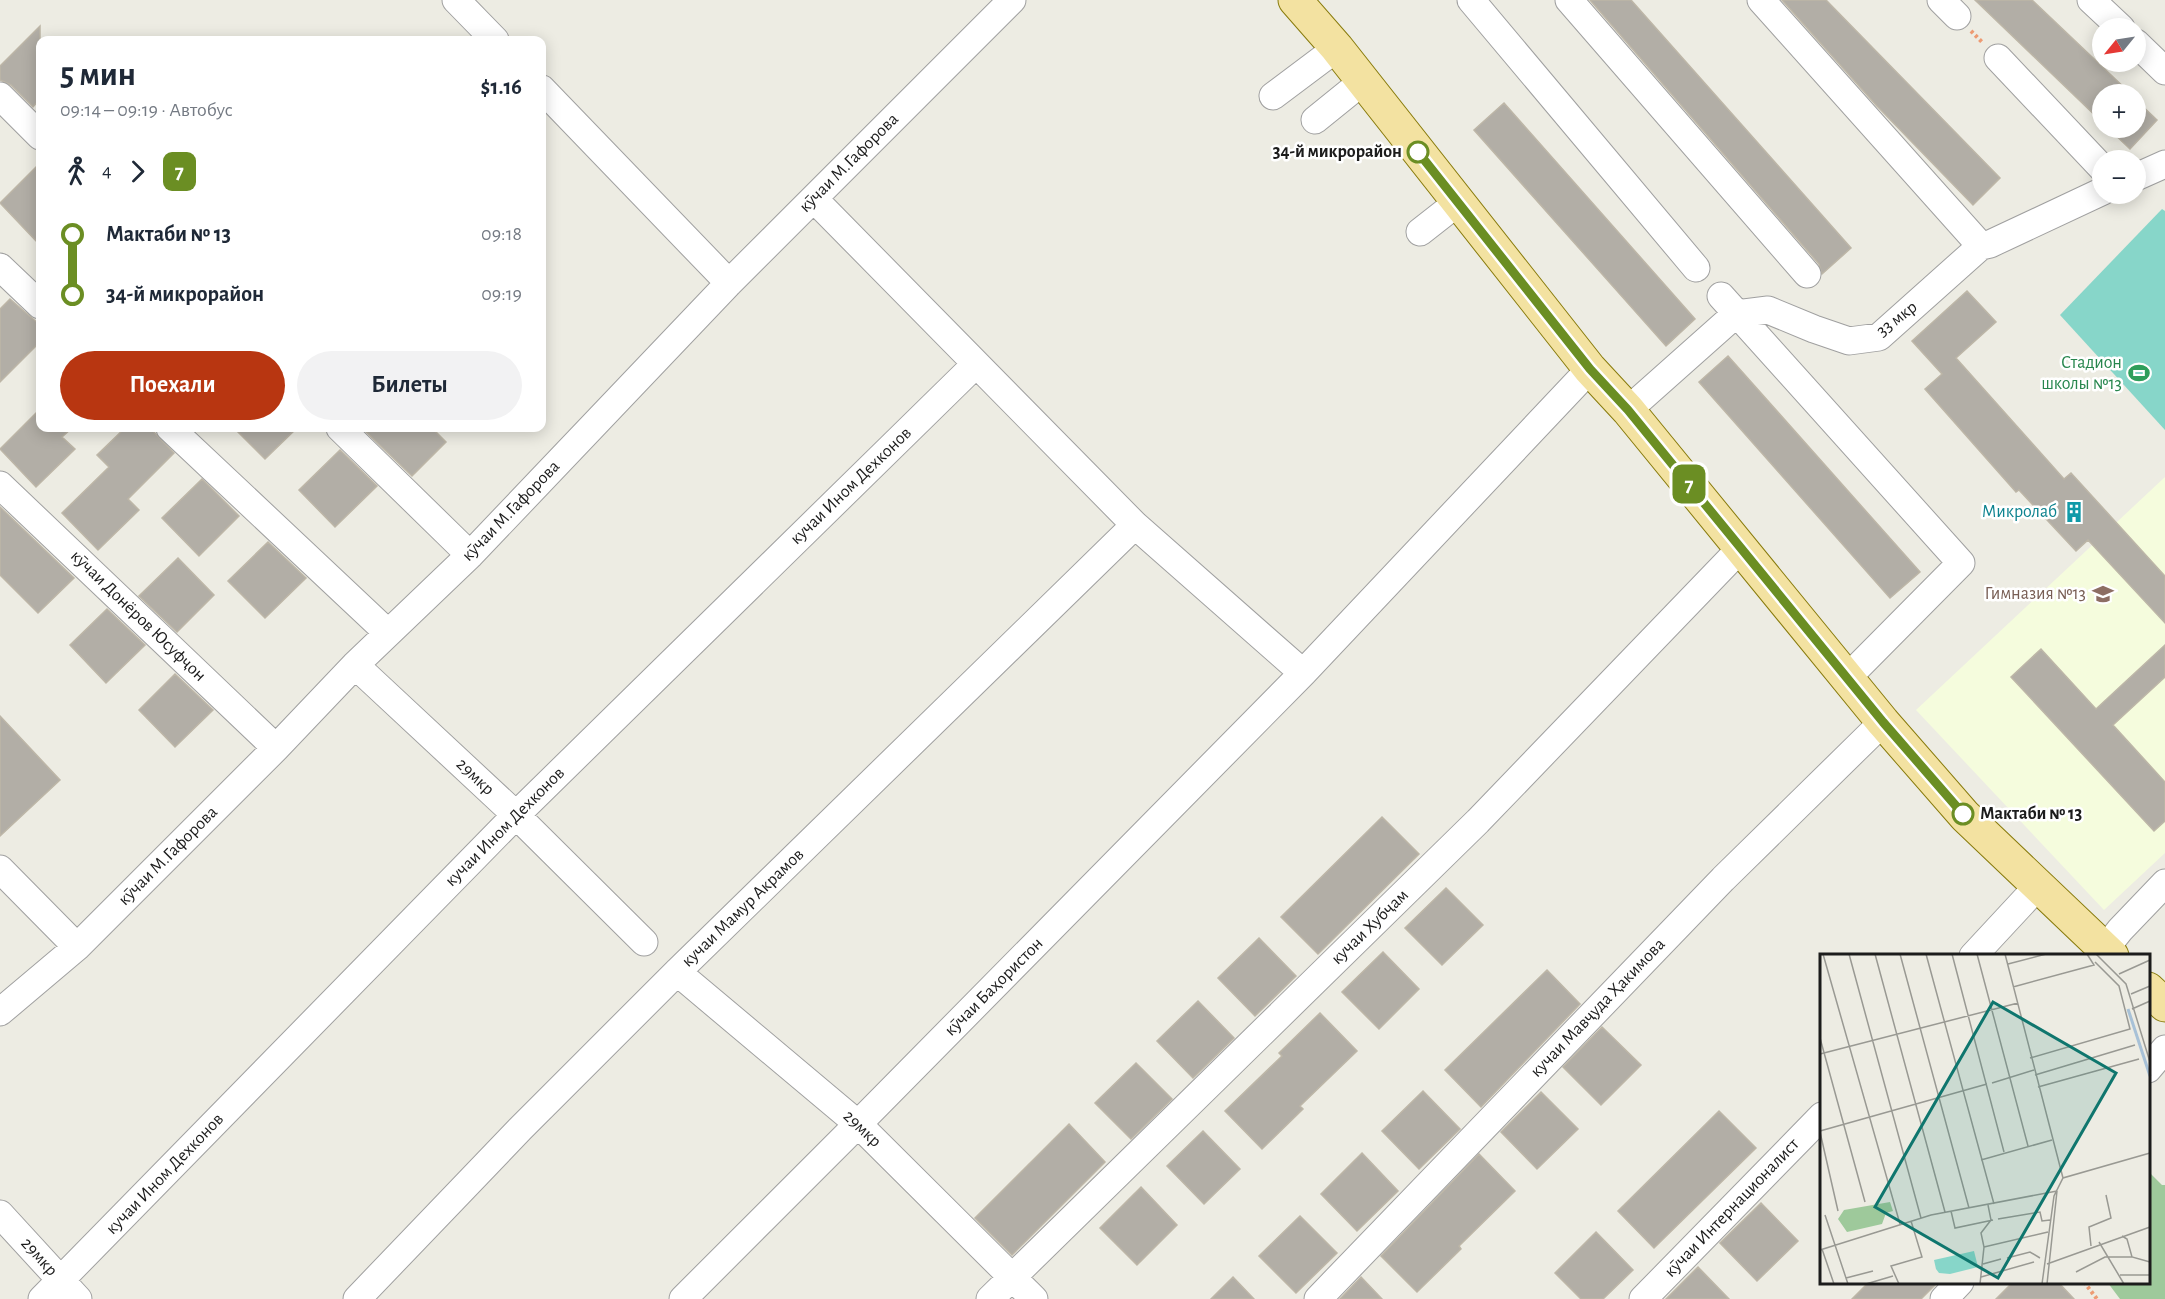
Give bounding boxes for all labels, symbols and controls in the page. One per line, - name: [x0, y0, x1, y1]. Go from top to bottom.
- north arrow: [2092, 18, 2146, 72]
- map controls: [2092, 18, 2146, 204]
- text: 5 мин: [60, 59, 136, 92]
- text: $1.16: [481, 76, 522, 98]
- button: +: [2092, 84, 2146, 138]
- text: 09:14 – 09:19 · Автобус: [60, 100, 233, 120]
- street label: кӯчаи М.Гафорова: [796, 110, 902, 216]
- marker: 34-й микрорайон: [1407, 141, 1429, 163]
- place label: 34-й микрорайон: [1273, 143, 1402, 161]
- button: −: [2092, 150, 2146, 204]
- icon: walk: [60, 155, 93, 188]
- icon: forward: [121, 155, 154, 188]
- text: 4: [102, 161, 112, 181]
- text: 7: [175, 161, 184, 182]
- text: Мактаби № 13: [106, 223, 231, 245]
- text: 09:18: [481, 224, 522, 244]
- text: 34-й микрорайон: [106, 283, 264, 305]
- text: 09:19: [481, 284, 522, 304]
- street label: 33 мкр: [1873, 298, 1921, 340]
- button: Поехали: [60, 351, 285, 420]
- button: Билеты: [297, 351, 522, 420]
- place label: Стадион школы №13: [2041, 354, 2122, 393]
- sports icon: Стадион школы №13: [2127, 361, 2151, 385]
- street label: кучаи Ином Дехконов: [787, 424, 915, 548]
- street label: кӯчаи М.Гафорова: [459, 457, 563, 565]
- line badge: 7: [1670, 464, 1708, 504]
- text: 7: [1684, 474, 1694, 495]
- building icon: Микролаб: [2062, 500, 2086, 524]
- place label: Микролаб: [1982, 502, 2057, 521]
- street label: кӯчаи Донёров Юсуфҷон: [67, 547, 209, 685]
- school or university icon: Гимназия №13: [2091, 582, 2115, 606]
- place label: Гимназия №13: [1985, 585, 2086, 603]
- street label: 29мкр: [452, 755, 498, 799]
- street label: кучаи Ином Дехконов: [442, 764, 568, 890]
- street label: кӯчаи М.Гафорова: [115, 803, 221, 909]
- marker: Мактаби № 13: [1952, 803, 1974, 825]
- place label: Мактаби № 13: [1980, 805, 2083, 823]
- street label: кучаи Мамур Акрамов: [679, 845, 807, 971]
- street label: кучаи Хубҷам: [1327, 885, 1412, 968]
- street label: кӯчаи Баҳористон: [941, 934, 1047, 1040]
- street label: кучаи Мавҷуда Ҳакимова: [1527, 935, 1669, 1081]
- inset map: [1820, 954, 2150, 1284]
- street label: 29мкр: [839, 1107, 885, 1151]
- street label: кучаи Ином Дехконов: [103, 1110, 227, 1238]
- street label: кӯчаи Интернационалист: [1661, 1135, 1803, 1281]
- street label: 29мкр: [17, 1234, 61, 1280]

